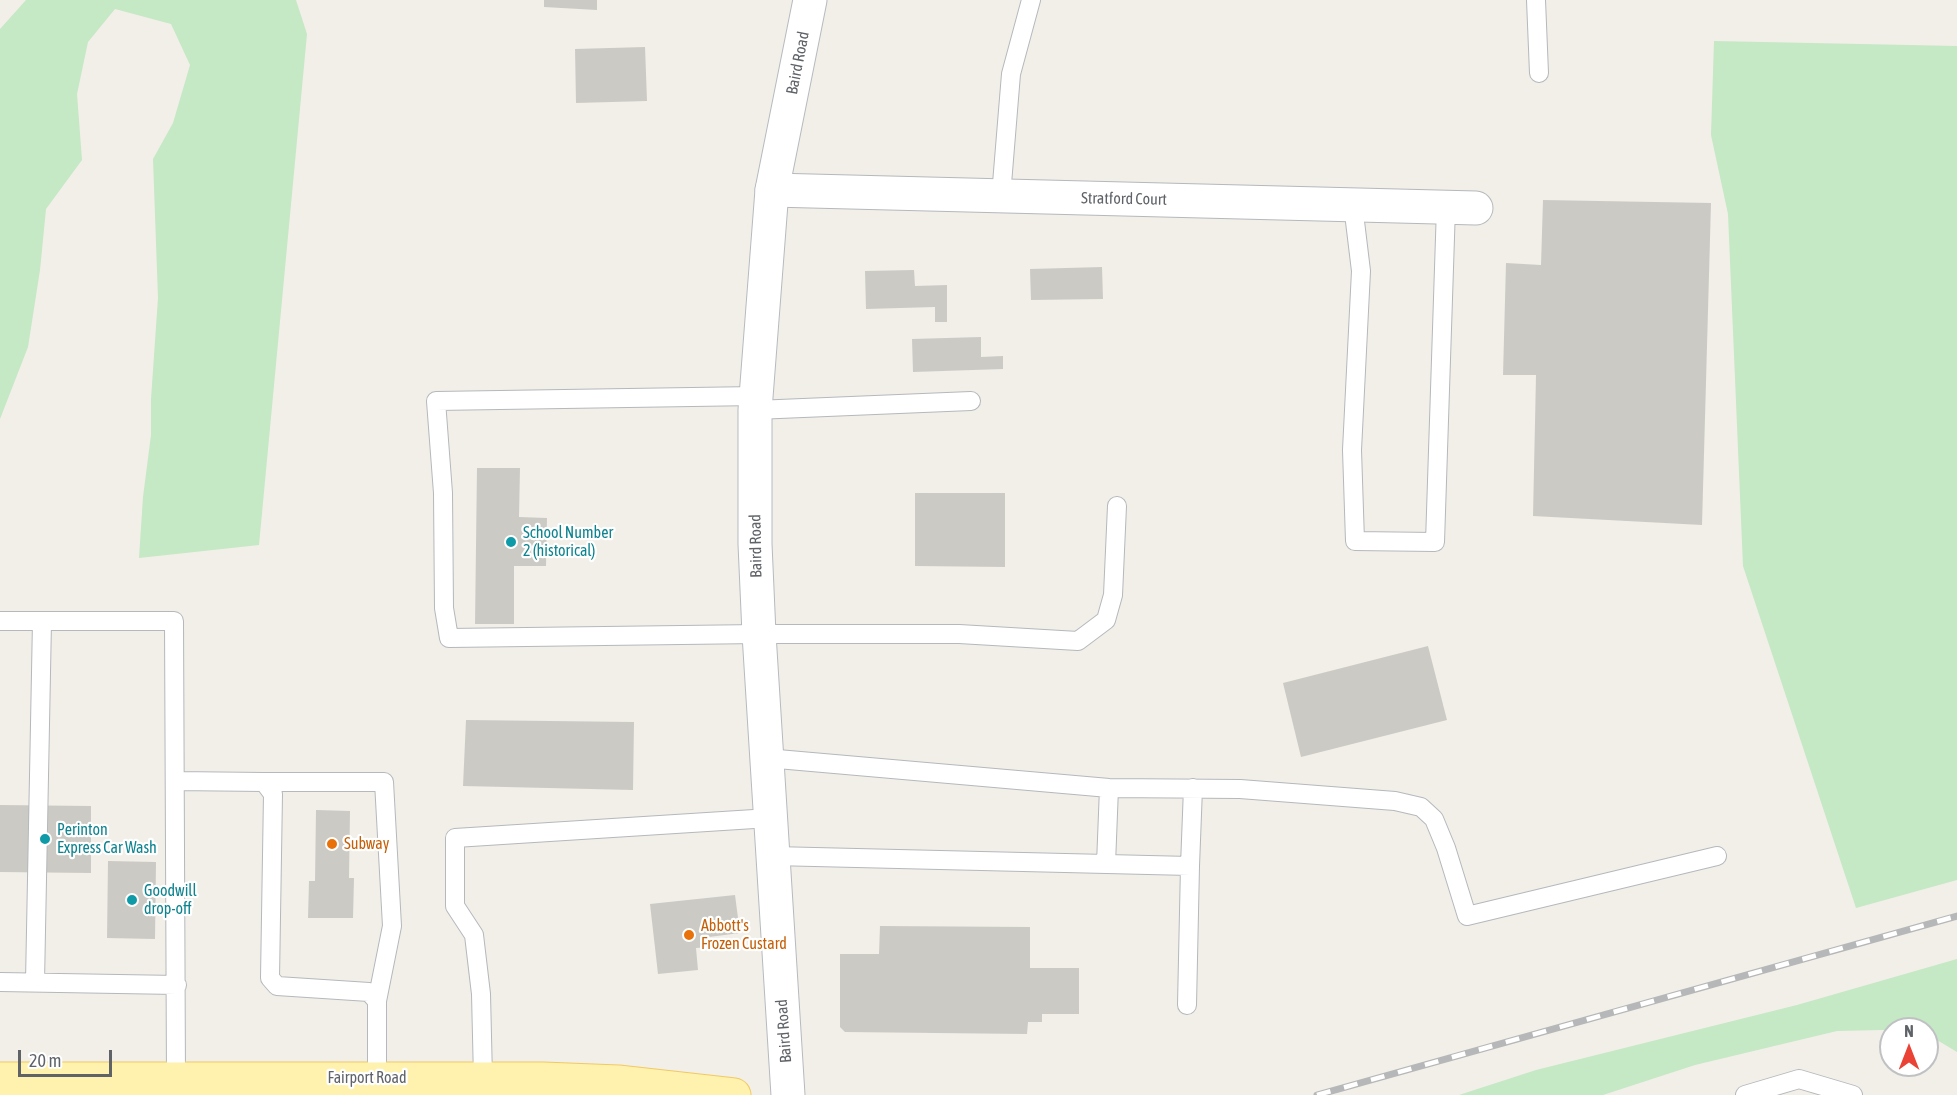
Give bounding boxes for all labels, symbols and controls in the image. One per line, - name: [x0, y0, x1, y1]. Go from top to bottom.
- street label: Baird Road: [782, 30, 814, 96]
- street label: Stratford Court: [1081, 189, 1167, 209]
- street label: Baird Road: [746, 514, 766, 578]
- place label: School Number 2 (historical): [523, 523, 613, 561]
- marker: School Number 2 (historical): [504, 535, 518, 549]
- place label: Perinton Express Car Wash: [57, 820, 157, 858]
- marker: Perinton Express Car Wash: [38, 832, 52, 846]
- place label: Subway: [344, 834, 389, 854]
- marker: Subway: [325, 837, 339, 851]
- place label: Goodwill drop-off: [144, 881, 197, 919]
- marker: Goodwill drop-off: [125, 893, 139, 907]
- place label: Abbott's Frozen Custard: [701, 916, 787, 954]
- marker: Abbott's Frozen Custard: [682, 928, 696, 942]
- street label: Baird Road: [772, 999, 796, 1063]
- north arrow: [1879, 1017, 1939, 1077]
- text: N: [1904, 1022, 1914, 1040]
- scale bar: [21, 1038, 116, 1076]
- text: 20 m: [29, 1050, 61, 1071]
- street label: Fairport Road: [328, 1068, 406, 1088]

